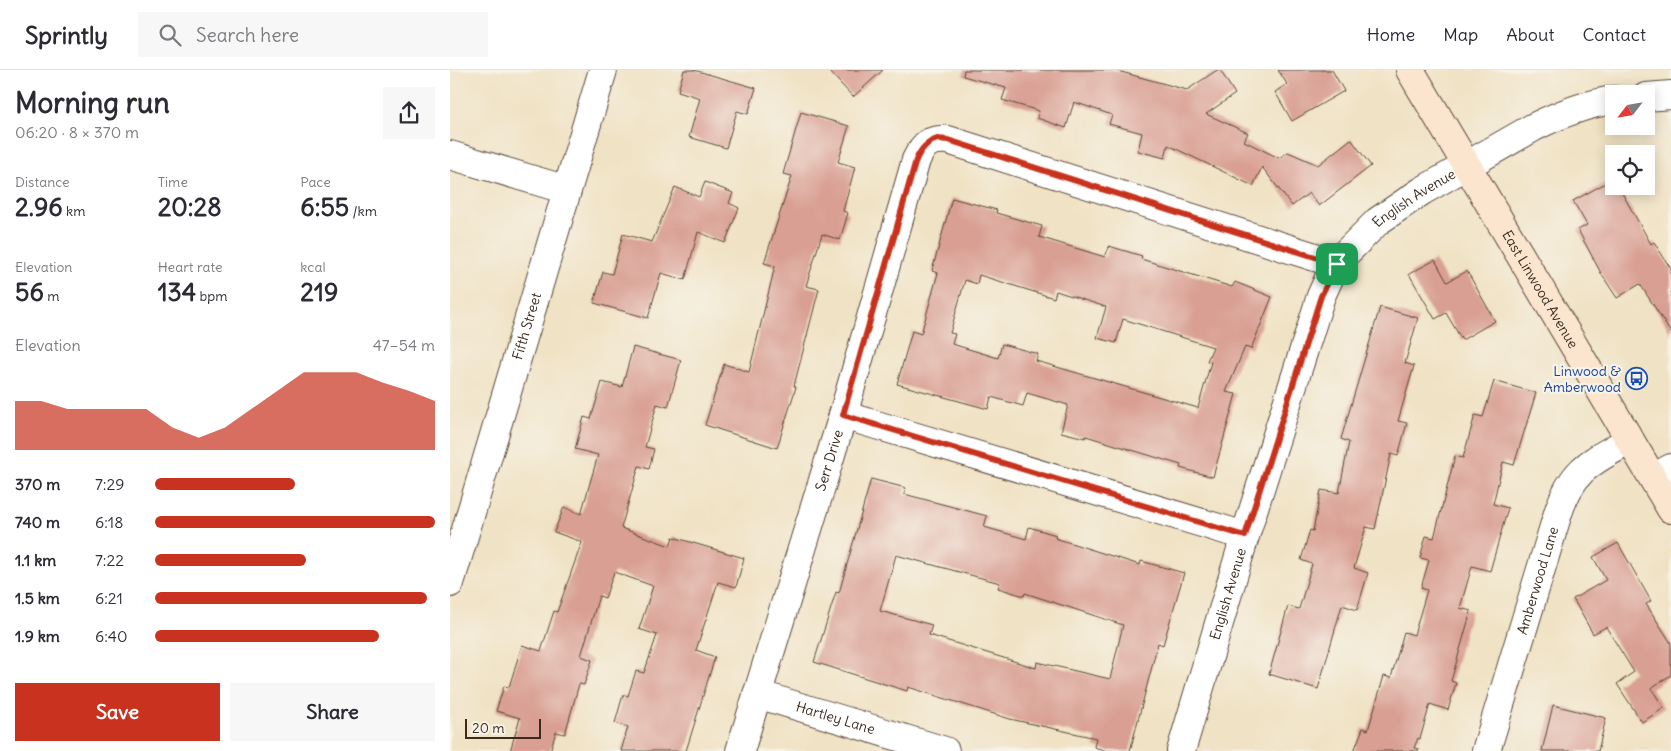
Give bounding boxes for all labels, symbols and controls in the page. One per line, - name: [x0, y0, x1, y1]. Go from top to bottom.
- search box: [138, 12, 488, 57]
- text: Sprintly: [25, 20, 108, 50]
- icon: search: [156, 21, 184, 49]
- text: Search here: [196, 23, 299, 47]
- text: Home: [1367, 23, 1415, 46]
- text: Map: [1443, 23, 1478, 46]
- text: About: [1506, 23, 1554, 46]
- text: Contact: [1582, 23, 1646, 46]
- text: Morning run: [15, 85, 170, 121]
- north arrow: [1605, 85, 1655, 135]
- map controls: [1605, 85, 1655, 195]
- button: share: [383, 87, 435, 139]
- text: 06:20 · 8 × 370 m: [15, 122, 139, 142]
- button: locate: [1605, 145, 1655, 195]
- street label: English Avenue: [1368, 165, 1459, 231]
- text: Distance: [15, 173, 70, 191]
- text: Time: [158, 173, 188, 191]
- text: Pace: [300, 173, 331, 191]
- text: 2.96: [15, 191, 63, 223]
- text: 20:28: [158, 191, 222, 223]
- text: 6:55: [300, 191, 349, 223]
- text: km: [63, 202, 85, 220]
- text: /km: [349, 202, 377, 220]
- street label: East Linwood Avenue: [1498, 227, 1582, 352]
- pin: [1316, 243, 1358, 285]
- icon: arrive: [1323, 250, 1351, 278]
- text: Elevation: [15, 258, 72, 276]
- text: Heart rate: [158, 258, 223, 276]
- text: kcal: [300, 258, 326, 276]
- text: 56: [15, 276, 44, 308]
- text: 134: [158, 276, 196, 308]
- text: 219: [300, 276, 338, 308]
- text: m: [44, 287, 59, 305]
- text: bpm: [196, 287, 228, 305]
- street label: Fifth Street: [508, 290, 545, 362]
- text: Elevation: [15, 335, 81, 355]
- text: 47–54 m: [373, 335, 435, 355]
- place label: Linwood & Amberwood: [1544, 362, 1621, 396]
- bus stop icon: Linwood & Amberwood: [1625, 367, 1649, 391]
- street label: Serr Drive: [811, 427, 847, 493]
- text: 370 m: [15, 474, 60, 494]
- text: 7:29: [95, 474, 124, 494]
- text: 740 m: [15, 512, 60, 532]
- text: 6:18: [95, 512, 123, 532]
- street label: Amberwood Lane: [1513, 525, 1562, 637]
- street label: English Avenue: [1206, 546, 1250, 642]
- text: 1.1 km: [15, 550, 56, 570]
- text: 7:22: [95, 550, 124, 570]
- text: 1.5 km: [15, 588, 60, 608]
- text: 6:21: [95, 588, 123, 608]
- text: 1.9 km: [15, 626, 60, 646]
- text: 6:40: [95, 626, 128, 646]
- button: Save: [15, 683, 220, 741]
- button: Share: [230, 683, 435, 741]
- street label: Hartley Lane: [794, 697, 877, 738]
- scale bar: [465, 716, 541, 739]
- text: 20 m: [472, 719, 505, 737]

